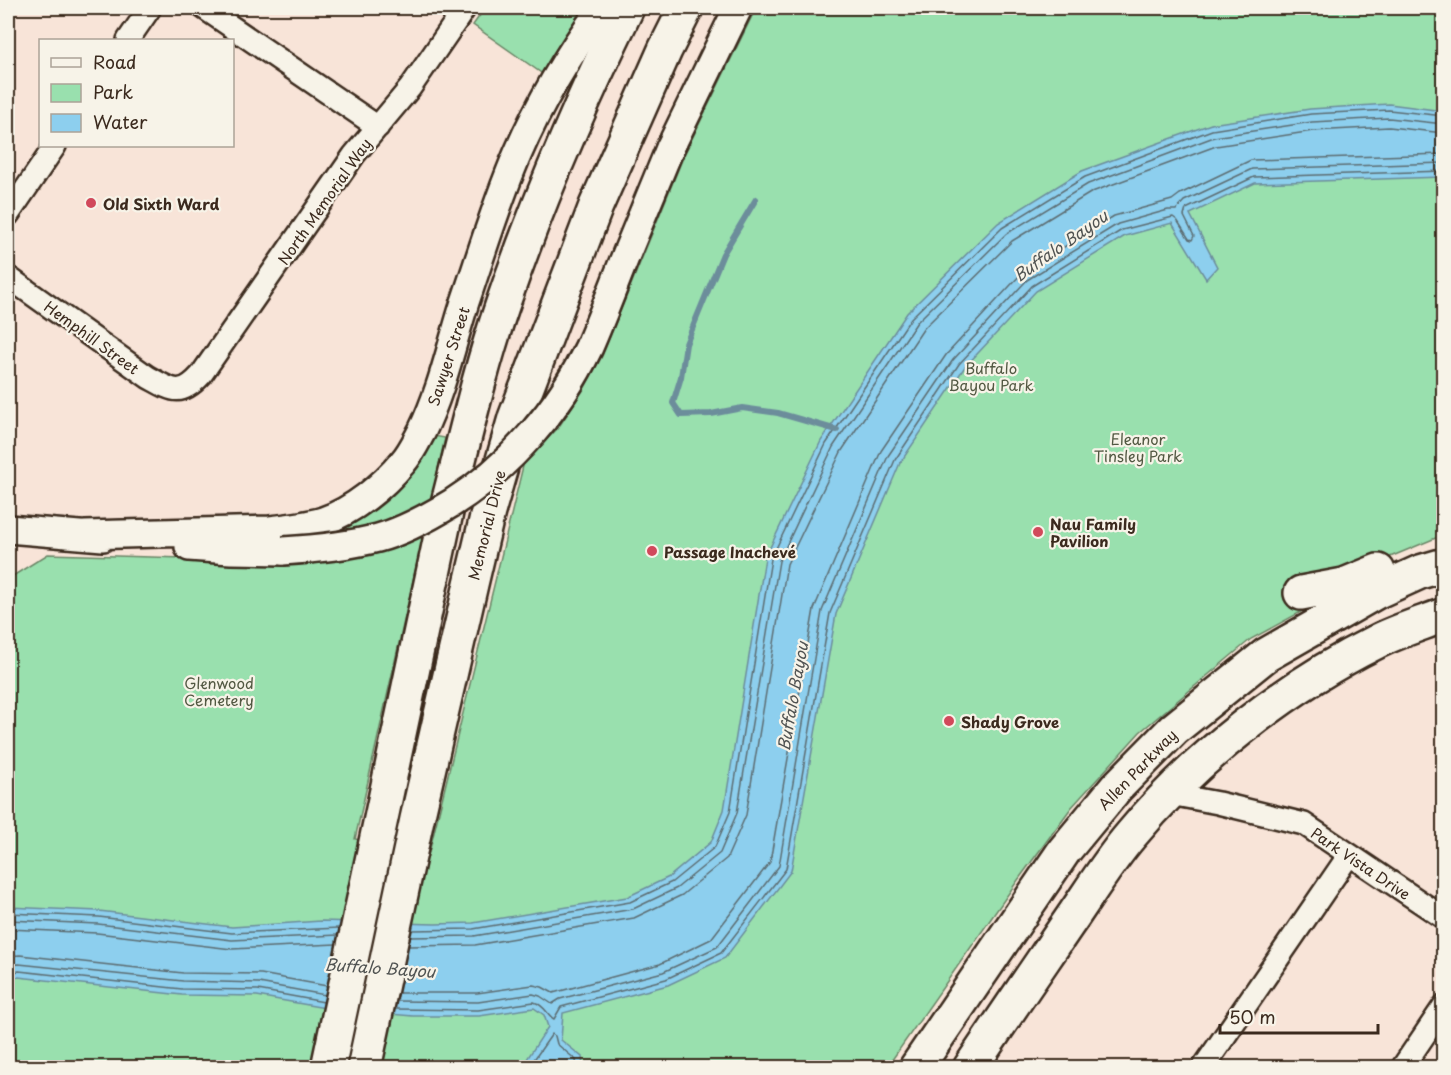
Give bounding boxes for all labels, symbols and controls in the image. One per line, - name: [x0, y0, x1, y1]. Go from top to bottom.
- legend: [39, 39, 234, 147]
- text: Road: [93, 48, 137, 75]
- text: Park: [93, 78, 133, 105]
- text: Water: [93, 108, 148, 135]
- street label: North Memorial Way: [272, 133, 376, 269]
- place label: Old Sixth Ward: [103, 192, 220, 215]
- marker: Old Sixth Ward: [84, 196, 98, 210]
- water label: Buffalo Bayou: [1008, 203, 1113, 286]
- street label: Hemphill Street: [40, 295, 144, 379]
- street label: Sawyer Street: [421, 303, 475, 409]
- park label: Buffalo Bayou Park: [948, 356, 1034, 396]
- park label: Eleanor Tinsley Park: [1094, 427, 1182, 467]
- street label: Memorial Drive: [461, 468, 511, 582]
- place label: Nau Family Pavilion: [1050, 512, 1136, 552]
- marker: Nau Family Pavilion: [1031, 525, 1045, 539]
- place label: Passage Inachevé: [664, 540, 796, 563]
- marker: Passage Inachevé: [645, 544, 659, 558]
- water label: Buffalo Bayou: [771, 638, 814, 752]
- park label: Glenwood Cemetery: [184, 671, 254, 711]
- place label: Shady Grove: [961, 710, 1059, 733]
- marker: Shady Grove: [942, 714, 956, 728]
- street label: Allen Parkway: [1092, 723, 1182, 815]
- street label: Park Vista Drive: [1307, 821, 1415, 905]
- water label: Buffalo Bayou: [324, 951, 437, 983]
- scale bar: [1220, 997, 1378, 1035]
- text: 50 m: [1229, 1003, 1276, 1030]

